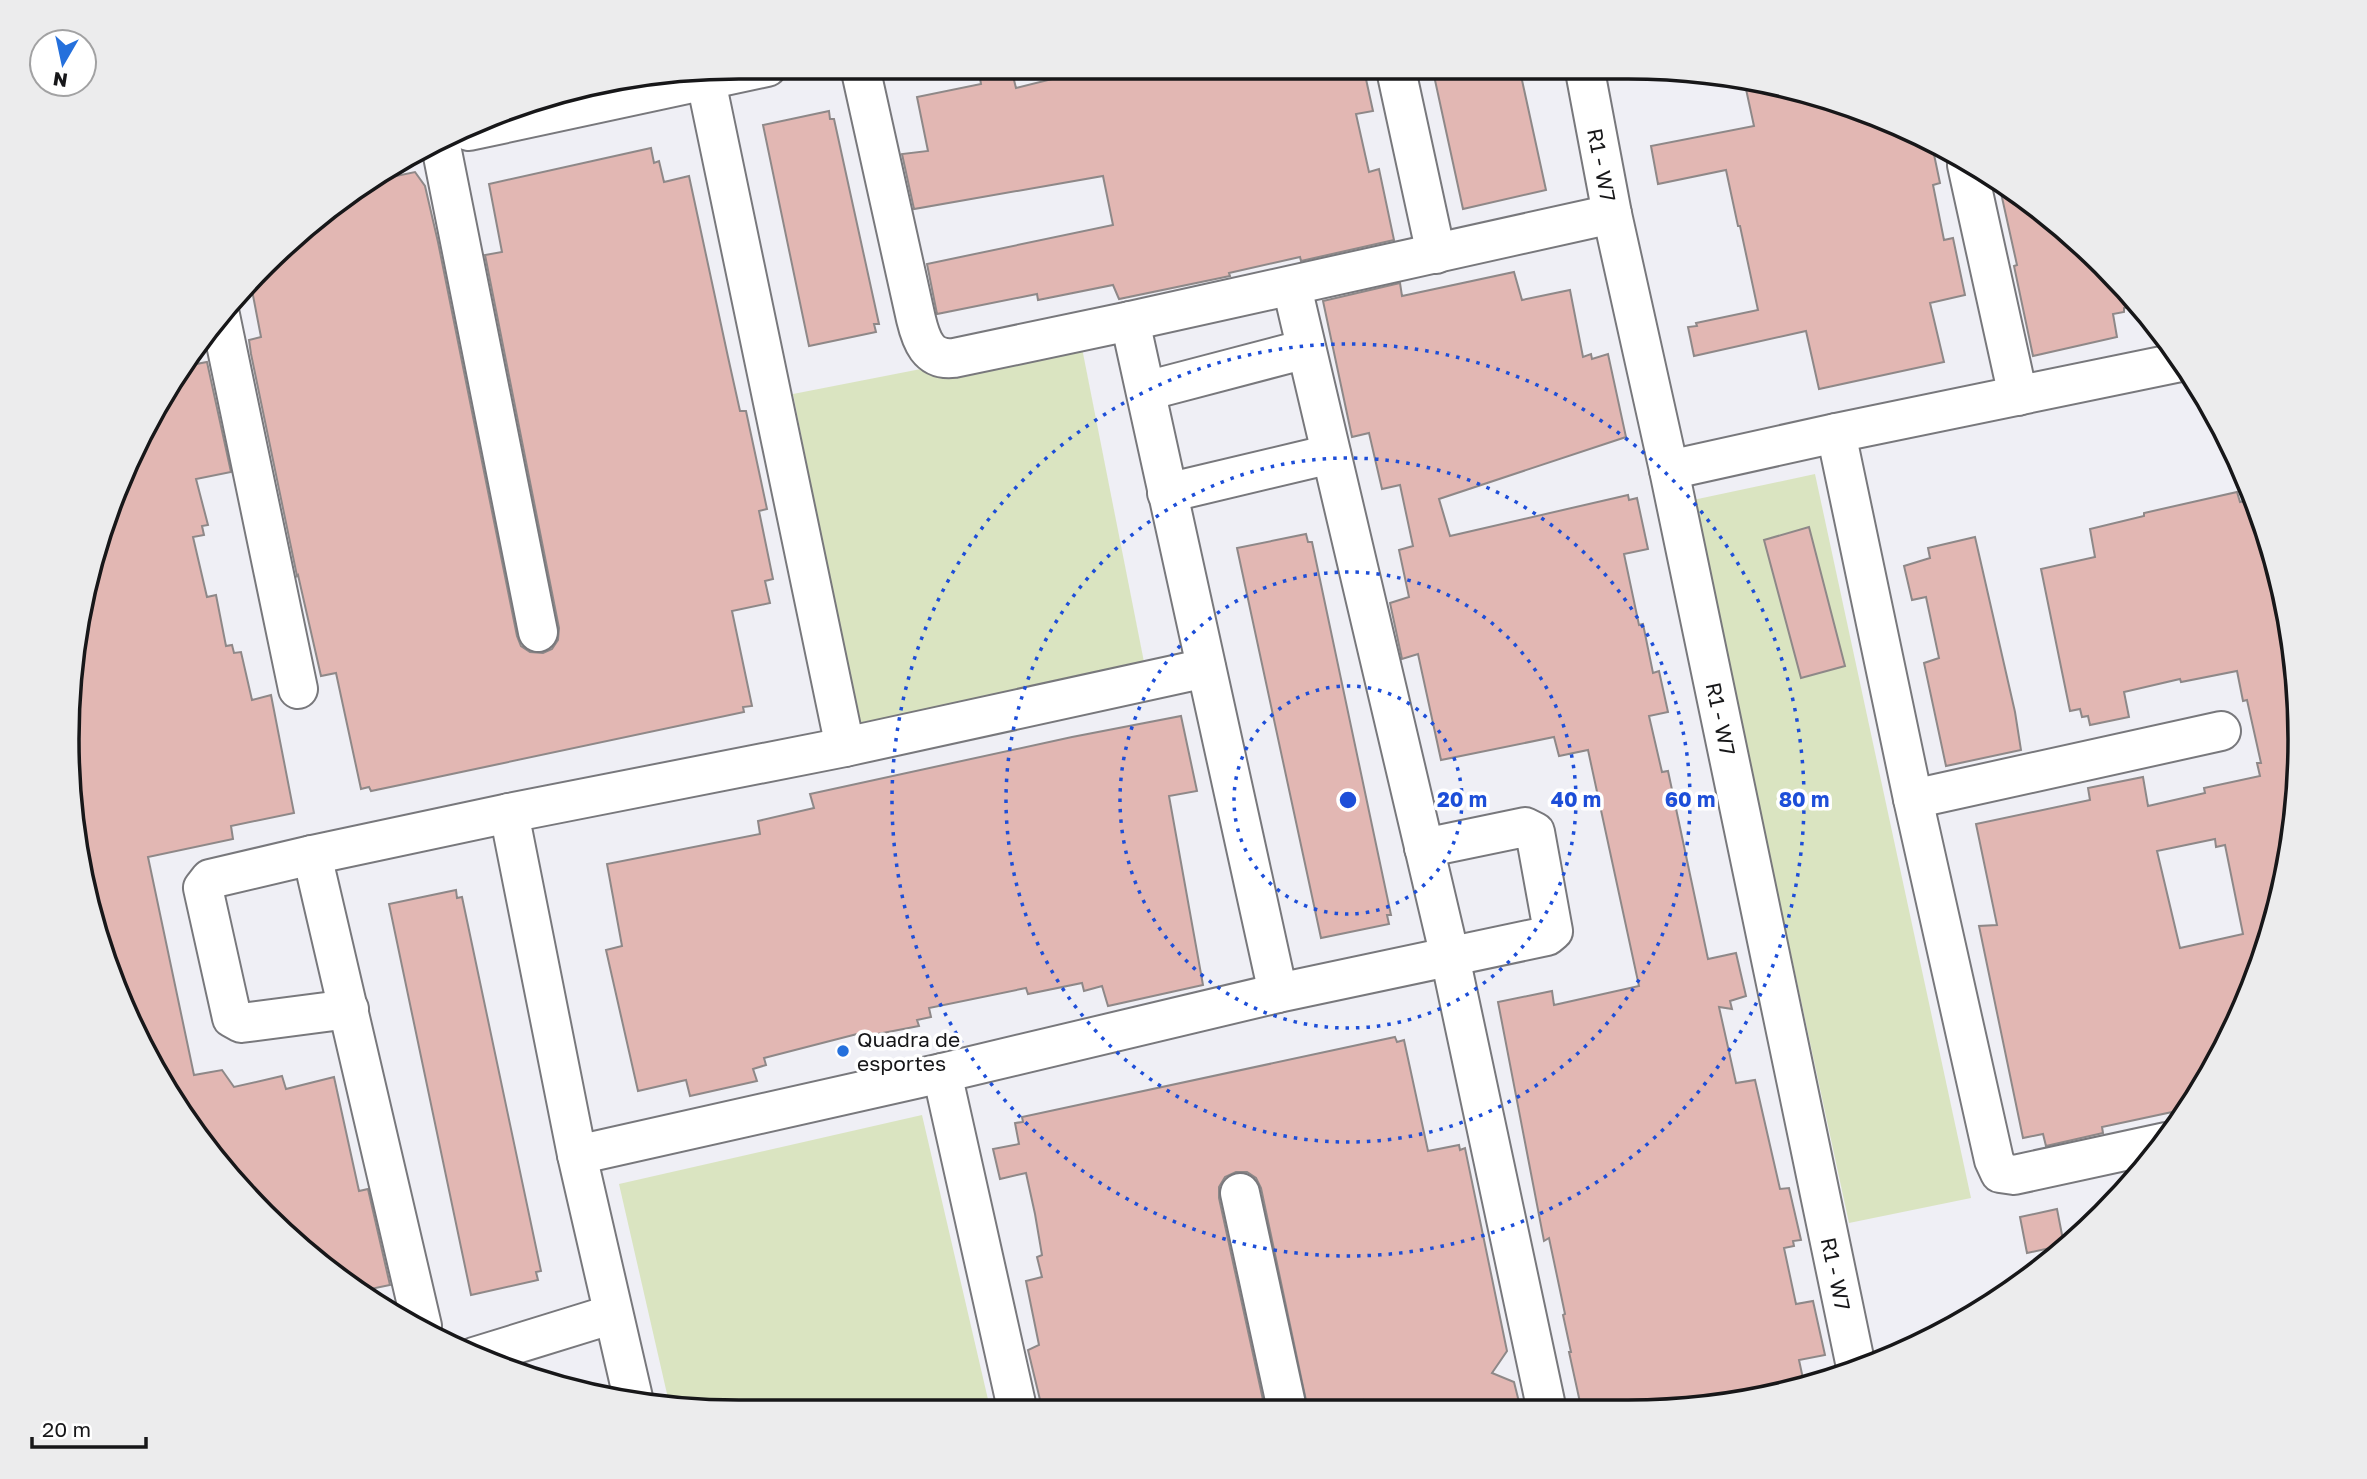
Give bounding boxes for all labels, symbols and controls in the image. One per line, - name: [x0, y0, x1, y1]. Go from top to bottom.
- north arrow: [28, 28, 98, 98]
- text: N: [51, 68, 69, 93]
- street label: R1 - W7: [1582, 126, 1622, 204]
- street label: R1 - W7: [1701, 680, 1741, 758]
- text: 20 m: [1437, 786, 1487, 812]
- text: 40 m: [1551, 786, 1601, 812]
- text: 60 m: [1665, 786, 1715, 812]
- text: 80 m: [1779, 786, 1829, 812]
- centre of rings: [1336, 788, 1360, 812]
- place label: Quadra de esportes: [857, 1026, 960, 1076]
- marker: Quadra de esportes: [835, 1043, 851, 1059]
- street label: R1 - W7: [1816, 1235, 1856, 1313]
- scale bar: [32, 1406, 145, 1450]
- text: 20 m: [42, 1416, 91, 1442]

